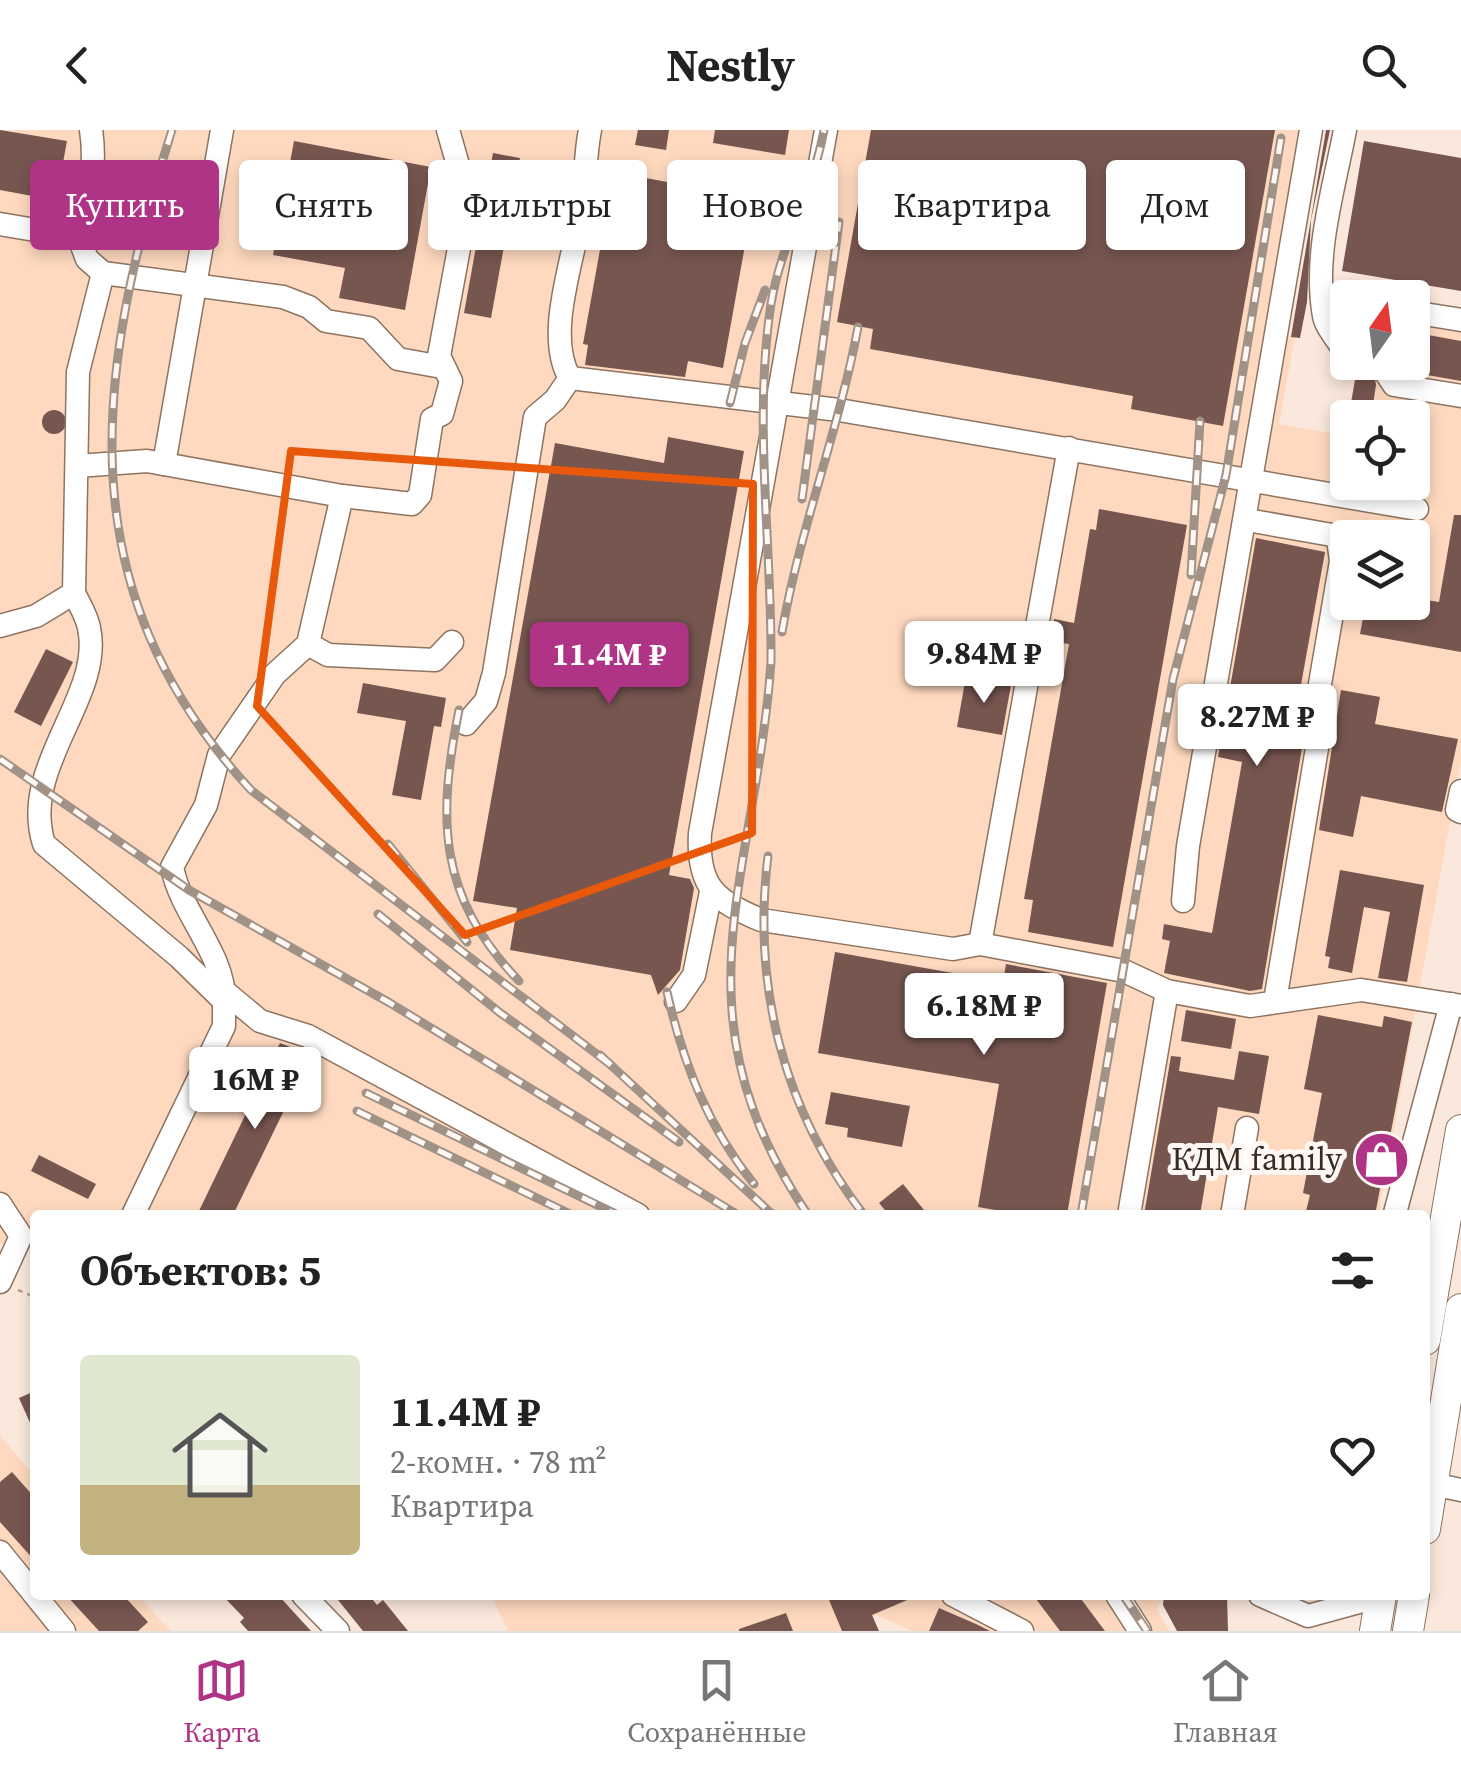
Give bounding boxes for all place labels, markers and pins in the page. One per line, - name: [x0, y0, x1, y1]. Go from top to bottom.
- pin: 9.84M ₽: [892, 621, 1076, 706]
- pin: 11.4M ₽: [517, 622, 701, 707]
- pin: 8.27M ₽: [1165, 684, 1349, 769]
- pin: 6.18M ₽: [892, 973, 1076, 1058]
- pin: 16M ₽: [185, 1047, 325, 1132]
- shop icon: КДМ family: [1351, 1129, 1411, 1189]
- place label: КДМ family: [1171, 1137, 1343, 1181]

